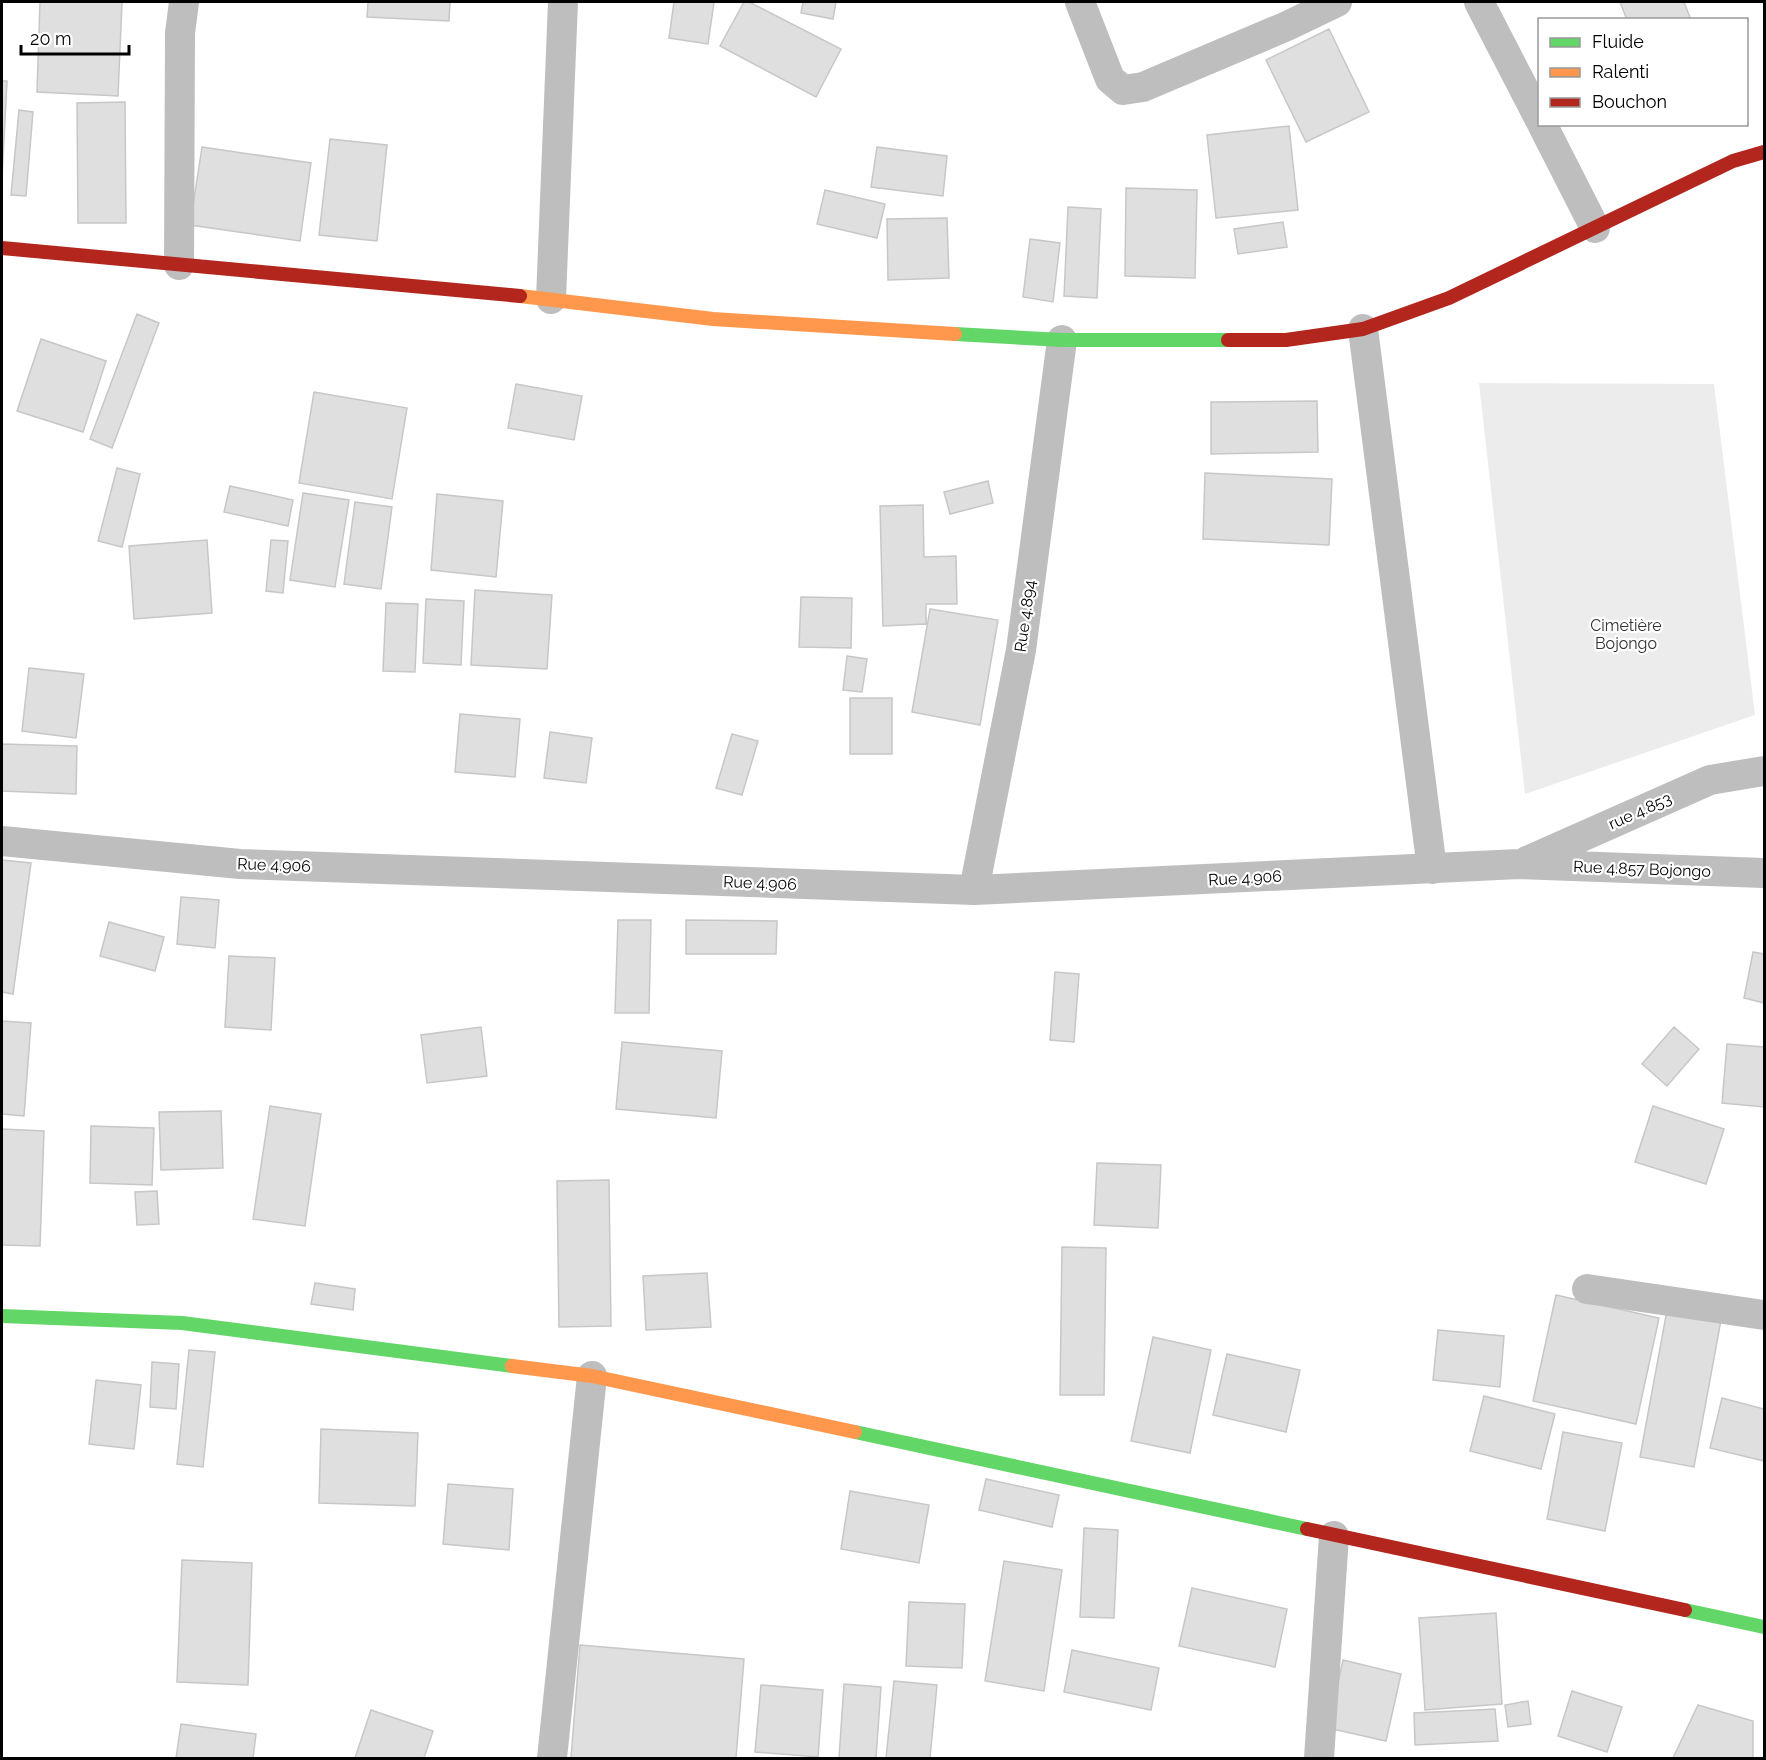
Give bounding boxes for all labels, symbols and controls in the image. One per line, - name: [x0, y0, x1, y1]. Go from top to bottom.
- scale bar: [21, 18, 129, 56]
- legend: [1538, 18, 1748, 126]
- text: 20 m: [30, 28, 72, 49]
- text: Fluide: [1592, 31, 1644, 52]
- text: Ralenti: [1592, 61, 1649, 82]
- text: Bouchon: [1592, 91, 1667, 112]
- street label: Rue 4.894: [1011, 578, 1039, 653]
- park label: Cimetière Bojongo: [1590, 616, 1662, 653]
- street label: rue 4.853: [1605, 789, 1675, 833]
- street label: Rue 4.906: [237, 854, 311, 876]
- street label: Rue 4.857 Bojongo: [1573, 857, 1711, 881]
- street label: Rue 4.906: [1208, 867, 1282, 889]
- street label: Rue 4.906: [723, 872, 797, 894]

